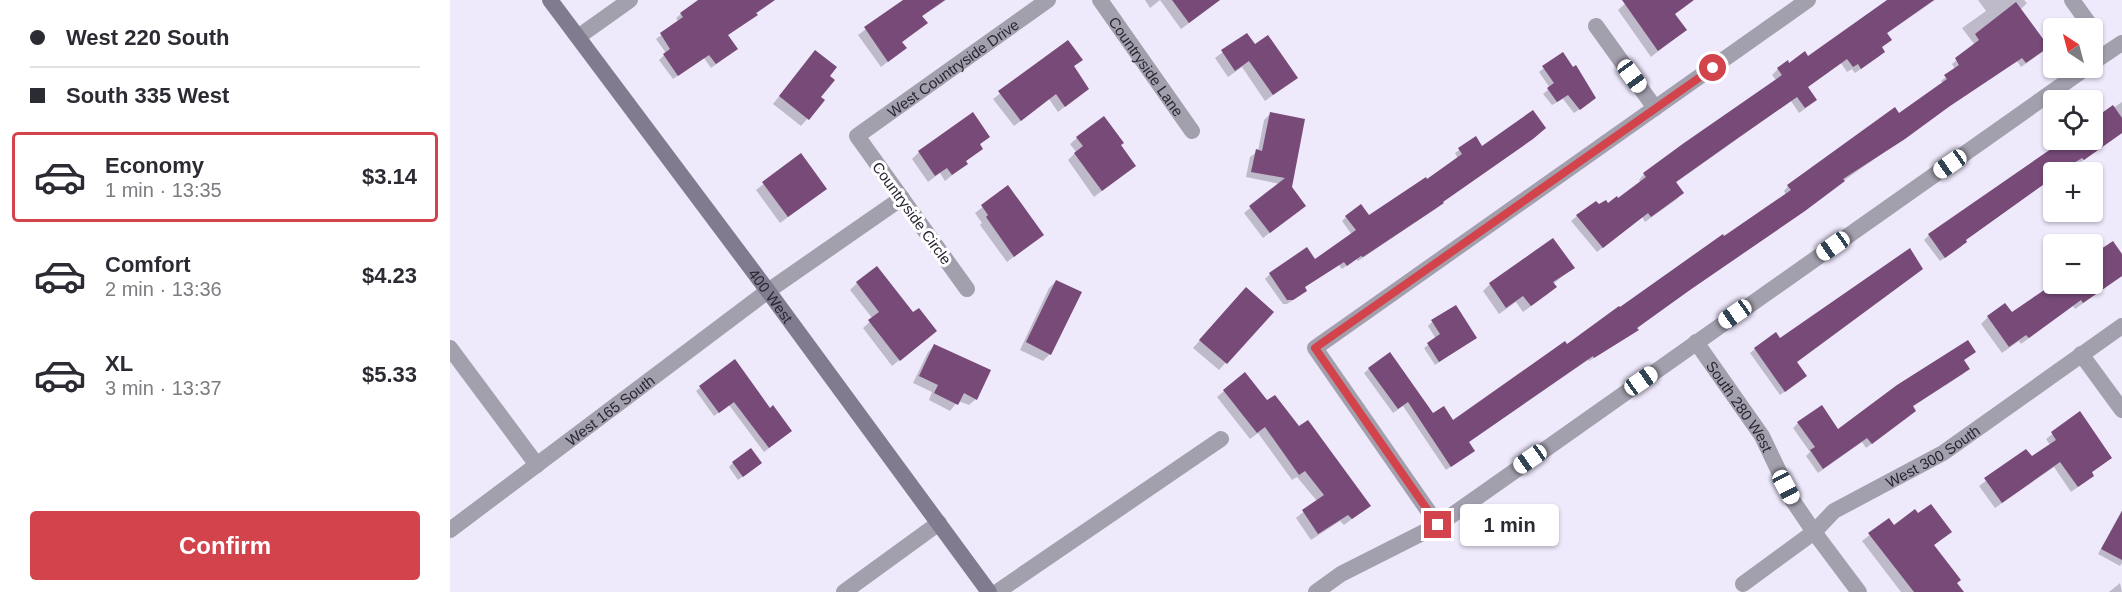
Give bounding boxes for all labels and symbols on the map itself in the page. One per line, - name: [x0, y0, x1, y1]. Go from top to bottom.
- street label: Countryside Lane: [1106, 13, 1187, 119]
- street label: West Countryside Drive: [884, 15, 1022, 120]
- north arrow: [2043, 18, 2103, 78]
- route start: [1699, 54, 1726, 81]
- car: [1614, 56, 1650, 96]
- car: [1930, 146, 1970, 182]
- street label: Countryside Circle: [869, 158, 955, 268]
- car: [1813, 228, 1853, 264]
- street label: 400 West: [746, 265, 797, 326]
- car: [1715, 296, 1755, 332]
- street label: South 280 West: [1703, 357, 1777, 455]
- car: [1621, 363, 1661, 399]
- street label: West 165 South: [562, 371, 658, 449]
- street label: West 300 South: [1883, 421, 1983, 490]
- car: [1510, 441, 1550, 477]
- car: [1770, 467, 1802, 507]
- callout: 1 min: [1459, 504, 1558, 546]
- route end: [1424, 511, 1451, 538]

